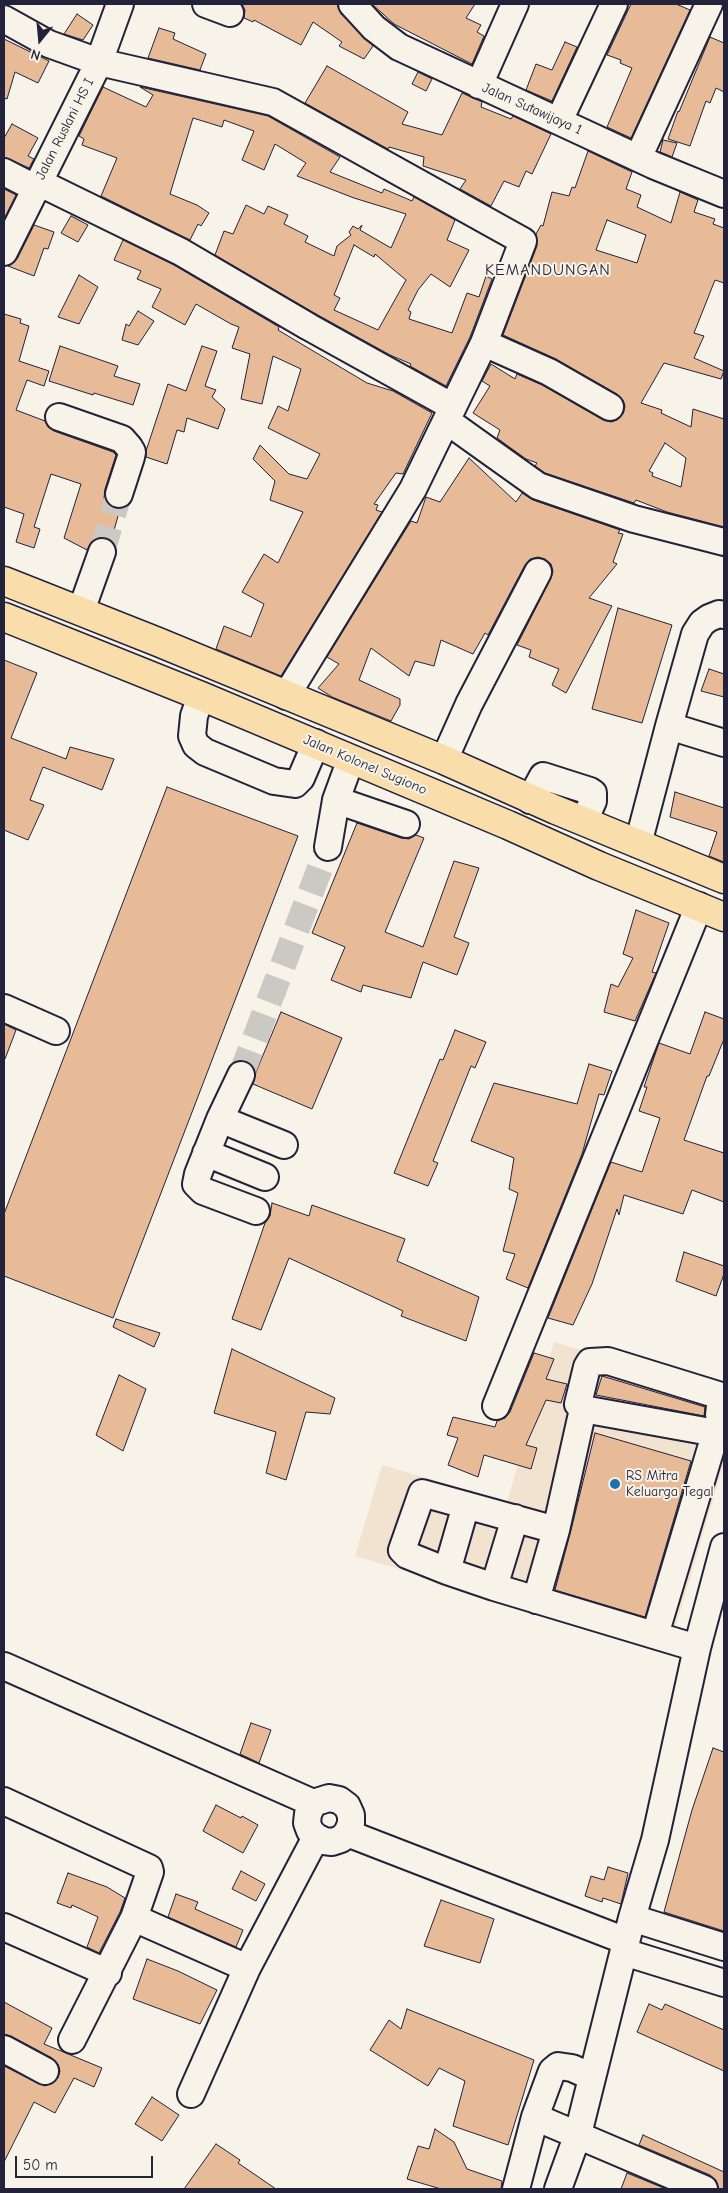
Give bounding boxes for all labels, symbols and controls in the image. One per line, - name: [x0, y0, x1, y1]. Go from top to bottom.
- north arrow: [15, 15, 65, 65]
- text: N: [29, 45, 42, 64]
- street label: Jalan Ruslani HS I: [32, 75, 98, 183]
- street label: Jalan Sutawijaya 1: [479, 79, 585, 139]
- district label: KEMANDUNGAN: [484, 260, 612, 280]
- street label: Jalan Kolonel Sugiono: [301, 731, 429, 799]
- place label: RS Mitra Keluarga Tegal: [626, 1468, 714, 1500]
- marker: RS Mitra Keluarga Tegal: [608, 1477, 622, 1491]
- scale bar: [18, 2146, 155, 2178]
- text: 50 m: [23, 2156, 58, 2174]

